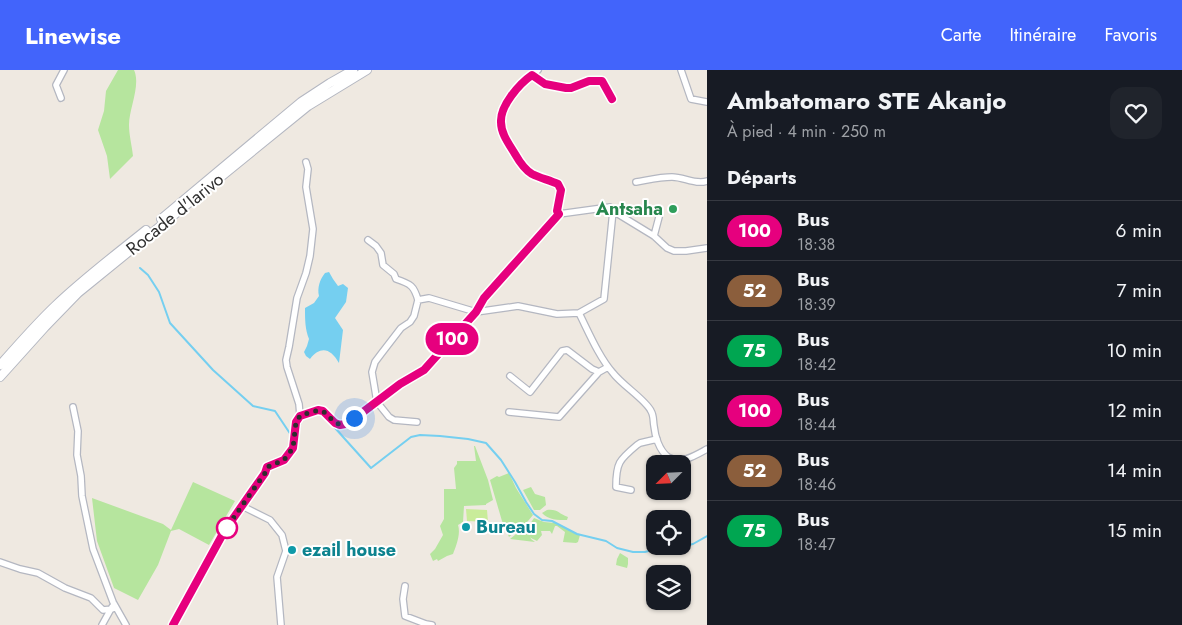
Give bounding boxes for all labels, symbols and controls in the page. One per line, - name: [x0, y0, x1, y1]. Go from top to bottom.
- text: Linewise: [25, 18, 121, 53]
- text: Carte: [941, 22, 982, 48]
- text: Itinéraire: [1010, 22, 1076, 48]
- text: Favoris: [1104, 22, 1157, 48]
- text: Ambatomaro STE Akanjo: [727, 83, 1006, 118]
- button: heart: [1110, 87, 1162, 139]
- text: À pied · 4 min · 250 m: [727, 120, 886, 143]
- text: Départs: [727, 164, 796, 191]
- street label: Rocade d'Iarivo: [121, 166, 230, 262]
- place label: Antsaha: [595, 196, 663, 222]
- marker: Antsaha: [667, 203, 679, 215]
- text: Bus: [797, 206, 829, 233]
- text: 6 min: [1116, 217, 1162, 244]
- text: 100: [738, 218, 771, 244]
- text: 18:38: [797, 233, 835, 256]
- text: Bus: [797, 266, 829, 293]
- text: 7 min: [1117, 277, 1162, 304]
- text: 52: [743, 278, 766, 304]
- text: 18:39: [797, 293, 836, 316]
- line badge: 100: [423, 323, 481, 355]
- text: 100: [436, 326, 469, 352]
- text: Bus: [797, 326, 829, 353]
- text: 10 min: [1107, 337, 1162, 364]
- text: 75: [743, 338, 766, 364]
- text: 18:42: [797, 353, 836, 376]
- text: Bus: [797, 386, 829, 413]
- text: 12 min: [1107, 397, 1162, 424]
- text: 100: [738, 398, 771, 424]
- your location: [342, 406, 367, 431]
- text: 18:44: [797, 413, 836, 436]
- text: Bus: [797, 446, 829, 473]
- north arrow: [646, 455, 691, 500]
- map controls: [646, 455, 691, 610]
- text: 14 min: [1107, 457, 1162, 484]
- text: 52: [743, 458, 766, 484]
- text: 18:46: [797, 473, 836, 496]
- text: Bus: [797, 506, 829, 533]
- button: locate: [646, 510, 691, 555]
- place label: Bureau: [476, 514, 536, 540]
- unlabelled marker: [216, 517, 238, 539]
- text: 15 min: [1107, 517, 1162, 544]
- text: 75: [743, 518, 766, 544]
- marker: Bureau: [460, 521, 472, 533]
- text: 18:47: [797, 533, 835, 556]
- place label: ezail house: [302, 537, 396, 563]
- marker: ezail house: [286, 544, 298, 556]
- button: layers: [646, 565, 691, 610]

